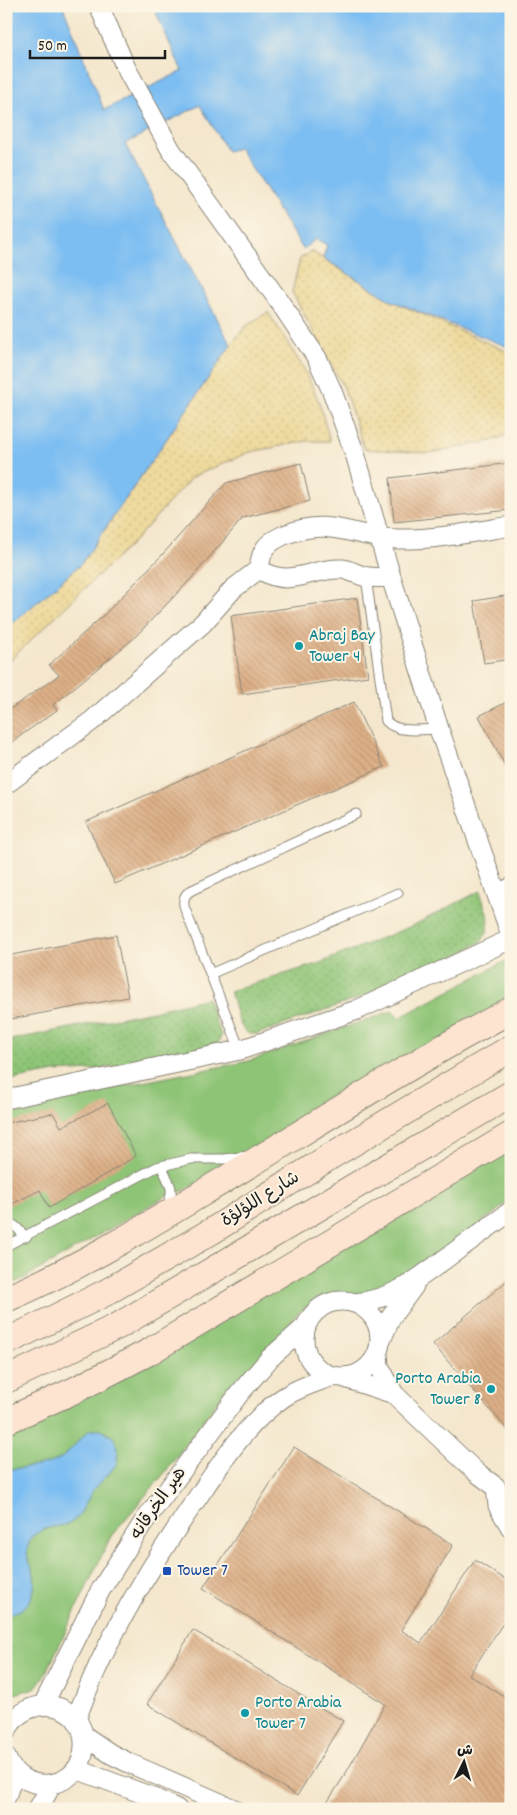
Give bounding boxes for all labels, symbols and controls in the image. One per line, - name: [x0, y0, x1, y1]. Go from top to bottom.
- scale bar: [30, 28, 165, 60]
- text: 50 m: [38, 36, 67, 58]
- place label: Abraj Bay Tower 4: [309, 624, 376, 670]
- marker: Abraj Bay Tower 4: [293, 640, 305, 652]
- street label: شارع اللؤلؤة: [217, 1166, 305, 1234]
- place label: Porto Arabia Tower 8: [395, 1367, 482, 1413]
- marker: Porto Arabia Tower 8: [485, 1383, 497, 1395]
- street label: هير الخرقانه: [125, 1462, 193, 1546]
- place label: Tower 7: [177, 1559, 228, 1584]
- marker: Tower 7: [161, 1565, 173, 1577]
- place label: Porto Arabia Tower 7: [255, 1691, 342, 1737]
- marker: Porto Arabia Tower 7: [239, 1707, 251, 1719]
- north arrow: [440, 1738, 490, 1788]
- text: ش: [456, 1740, 474, 1762]

